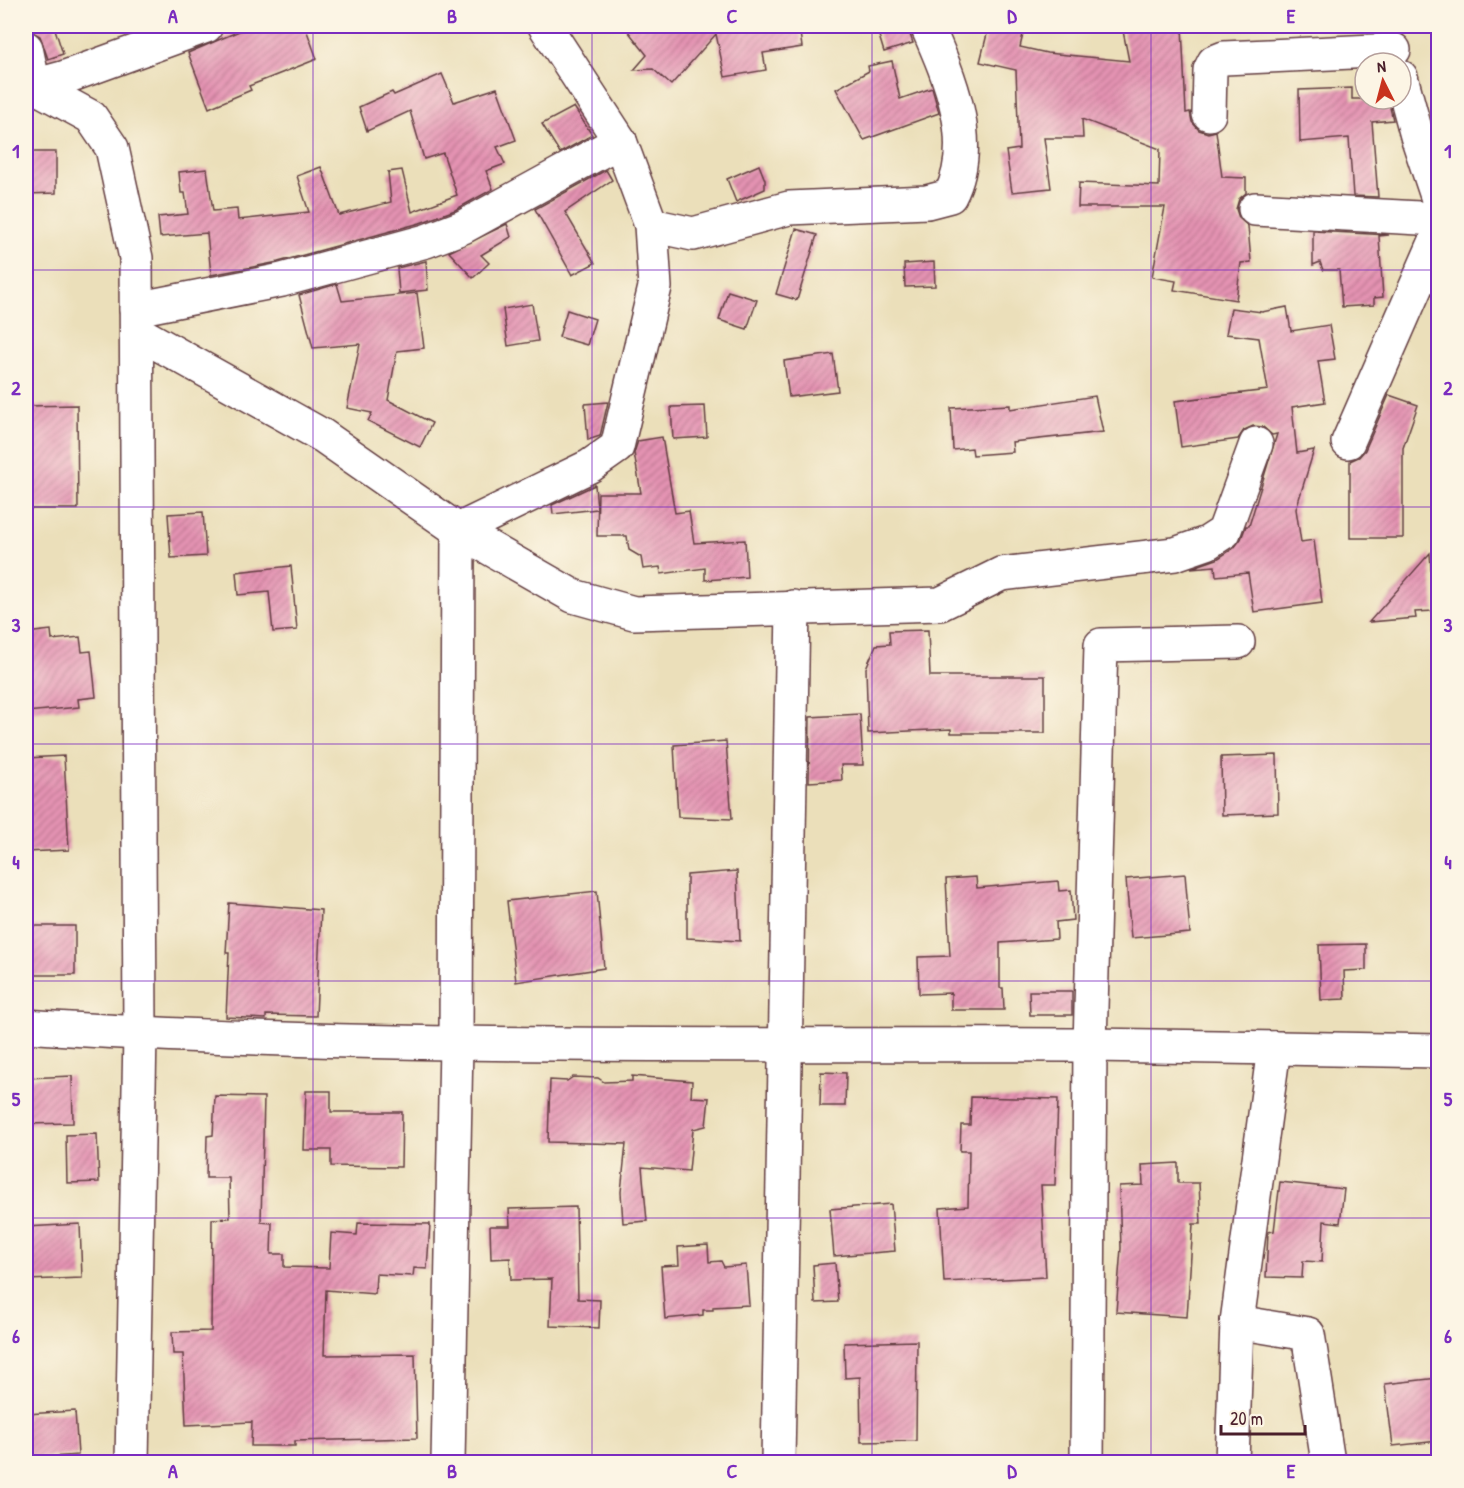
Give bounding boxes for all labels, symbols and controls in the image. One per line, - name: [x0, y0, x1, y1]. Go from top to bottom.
- text: A: [168, 2, 178, 29]
- text: B: [447, 2, 457, 29]
- text: C: [727, 2, 738, 29]
- text: D: [1007, 2, 1017, 29]
- text: E: [1287, 2, 1296, 29]
- north arrow: [1353, 51, 1413, 111]
- text: N: [1376, 55, 1387, 77]
- text: 1: [12, 137, 20, 164]
- text: 1: [1444, 137, 1452, 164]
- text: 2: [11, 374, 21, 401]
- text: 2: [1443, 374, 1453, 401]
- text: 3: [12, 611, 21, 638]
- text: 3: [1444, 611, 1453, 638]
- text: 4: [12, 848, 20, 875]
- text: 4: [1444, 848, 1452, 875]
- text: 5: [12, 1085, 21, 1112]
- text: 5: [1444, 1085, 1453, 1112]
- text: 6: [12, 1322, 20, 1349]
- text: 6: [1444, 1322, 1452, 1349]
- scale bar: [1221, 1398, 1305, 1436]
- text: 20 m: [1230, 1406, 1263, 1431]
- text: A: [168, 1457, 178, 1484]
- text: B: [447, 1457, 457, 1484]
- text: C: [727, 1457, 738, 1484]
- text: D: [1007, 1457, 1017, 1484]
- text: E: [1287, 1457, 1296, 1484]

